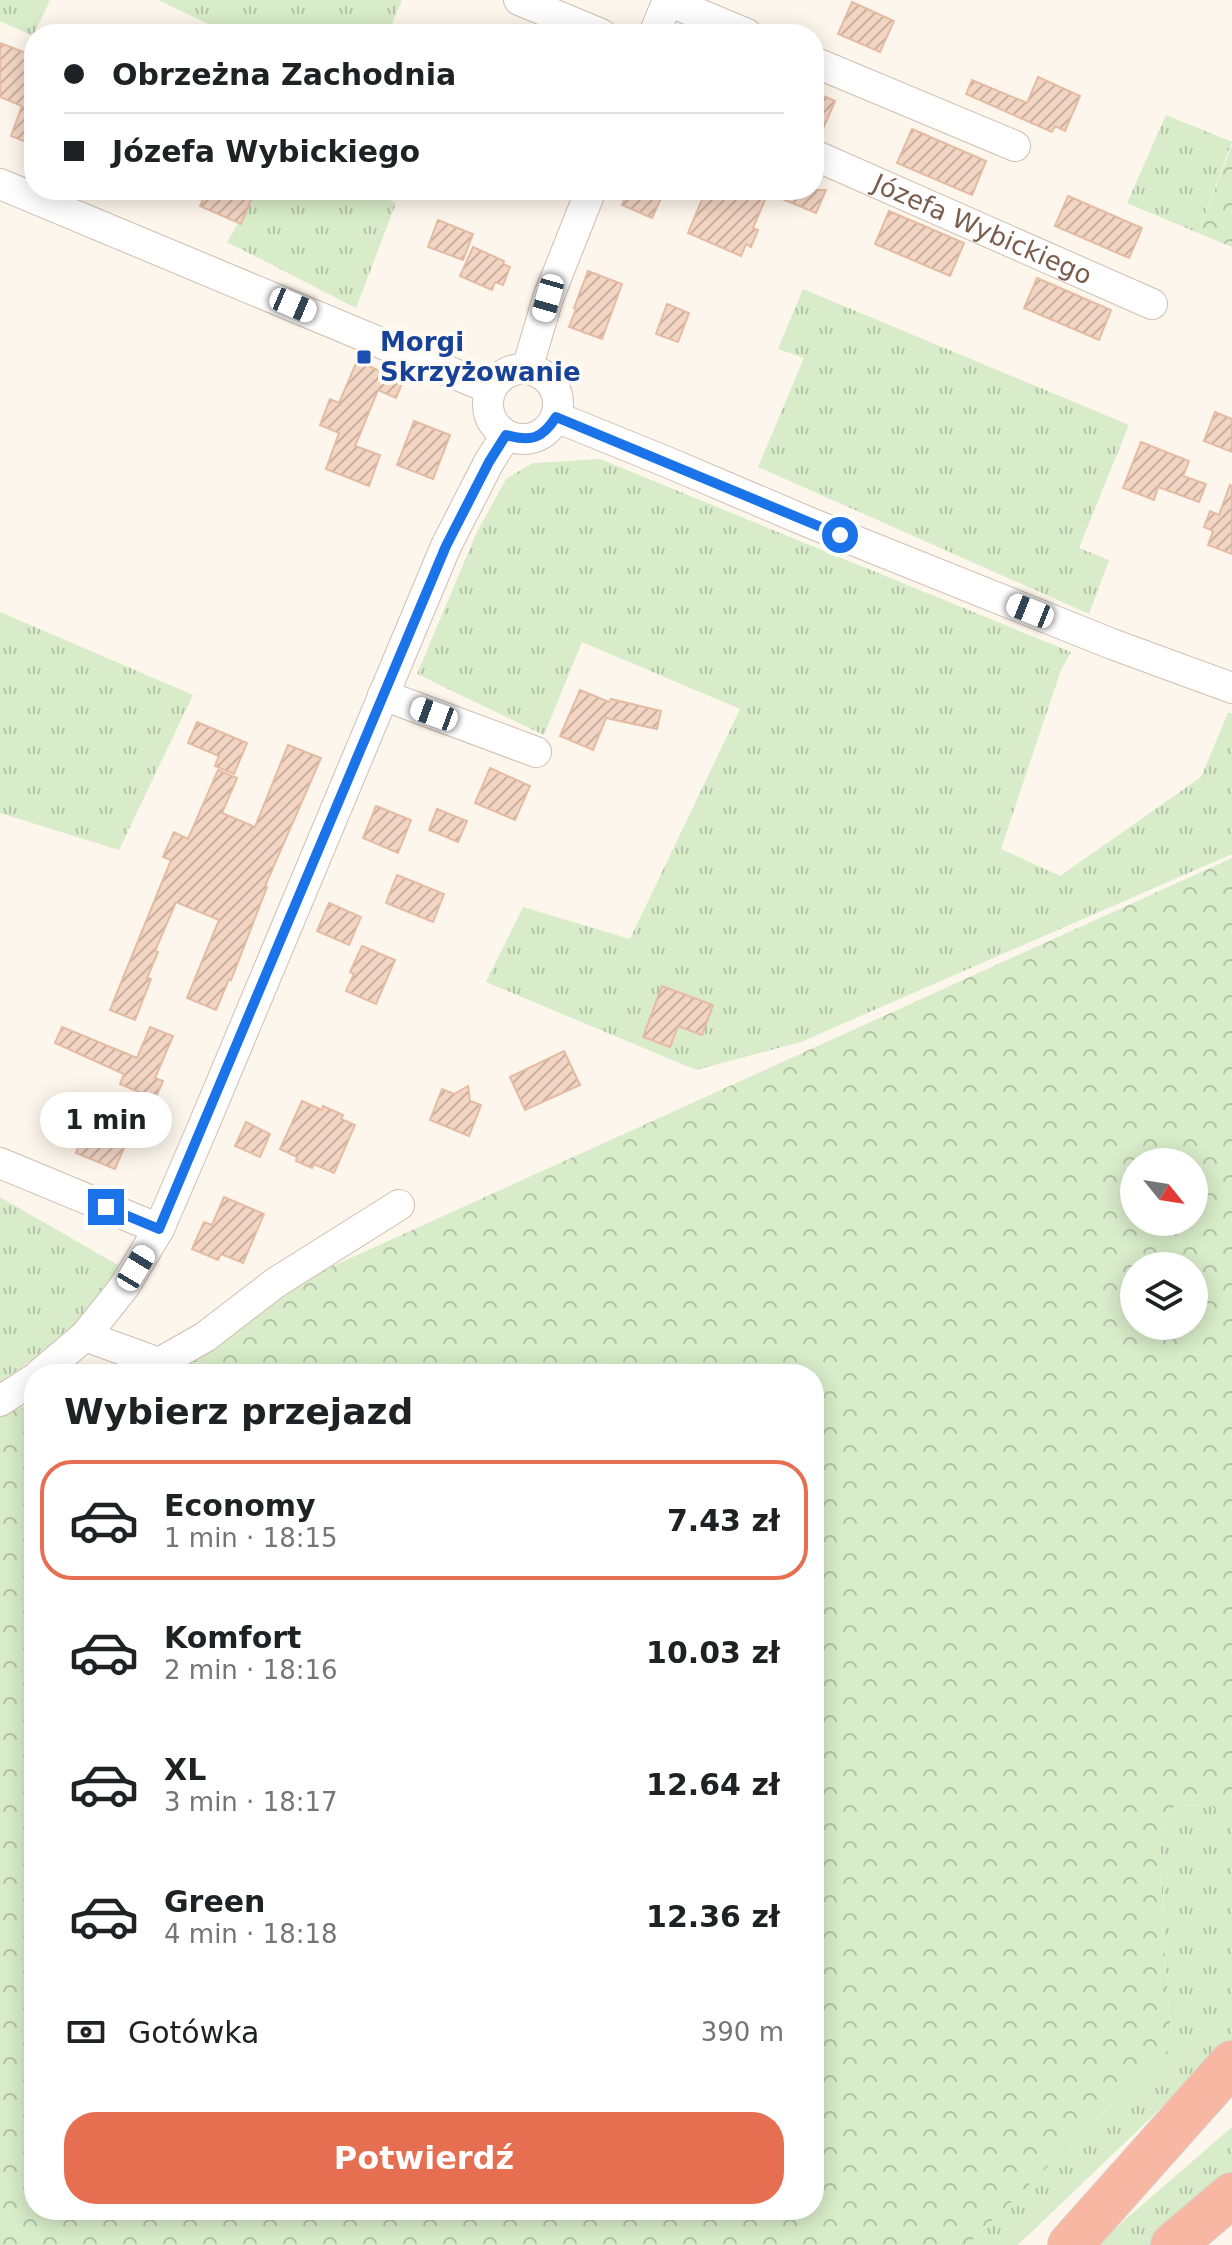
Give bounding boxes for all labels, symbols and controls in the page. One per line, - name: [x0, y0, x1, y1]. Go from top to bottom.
- text: Obrzeżna Zachodnia: [112, 57, 456, 92]
- text: Józefa Wybickiego: [112, 134, 420, 169]
- street label: Józefa Wybickiego: [866, 167, 1096, 291]
- car: [530, 272, 566, 324]
- car: [266, 285, 320, 325]
- place label: Morgi Skrzyżowanie: [380, 327, 581, 387]
- marker: Morgi Skrzyżowanie: [355, 348, 373, 366]
- route start: [822, 517, 858, 553]
- car: [1003, 591, 1057, 631]
- car: [407, 695, 461, 733]
- callout: 1 min: [40, 1091, 172, 1147]
- text: 1 min: [65, 1105, 147, 1135]
- north arrow: [1120, 1148, 1208, 1236]
- map controls: [1120, 1148, 1208, 1340]
- route end: [88, 1189, 124, 1225]
- car: [113, 1241, 159, 1295]
- button: layers: [1120, 1252, 1208, 1340]
- text: Wybierz przejazd: [64, 1391, 413, 1432]
- icon: car: [68, 1484, 140, 1556]
- text: Economy: [164, 1488, 316, 1523]
- text: 7.43 zł: [667, 1503, 780, 1538]
- text: 1 min · 18:15: [164, 1523, 338, 1553]
- icon: car: [68, 1616, 140, 1688]
- text: Komfort: [164, 1620, 301, 1655]
- text: 10.03 zł: [646, 1635, 780, 1670]
- text: 2 min · 18:16: [164, 1655, 338, 1685]
- icon: car: [68, 1748, 140, 1820]
- text: XL: [164, 1752, 206, 1787]
- text: 12.64 zł: [646, 1767, 780, 1802]
- text: 3 min · 18:17: [164, 1787, 338, 1817]
- icon: car: [68, 1880, 140, 1952]
- text: Green: [164, 1884, 265, 1919]
- text: 12.36 zł: [646, 1899, 780, 1934]
- text: 4 min · 18:18: [164, 1919, 338, 1949]
- icon: cash: [64, 2010, 108, 2054]
- text: Gotówka: [128, 2015, 259, 2050]
- text: 390 m: [701, 2017, 784, 2047]
- button: Potwierdź: [64, 2112, 784, 2204]

